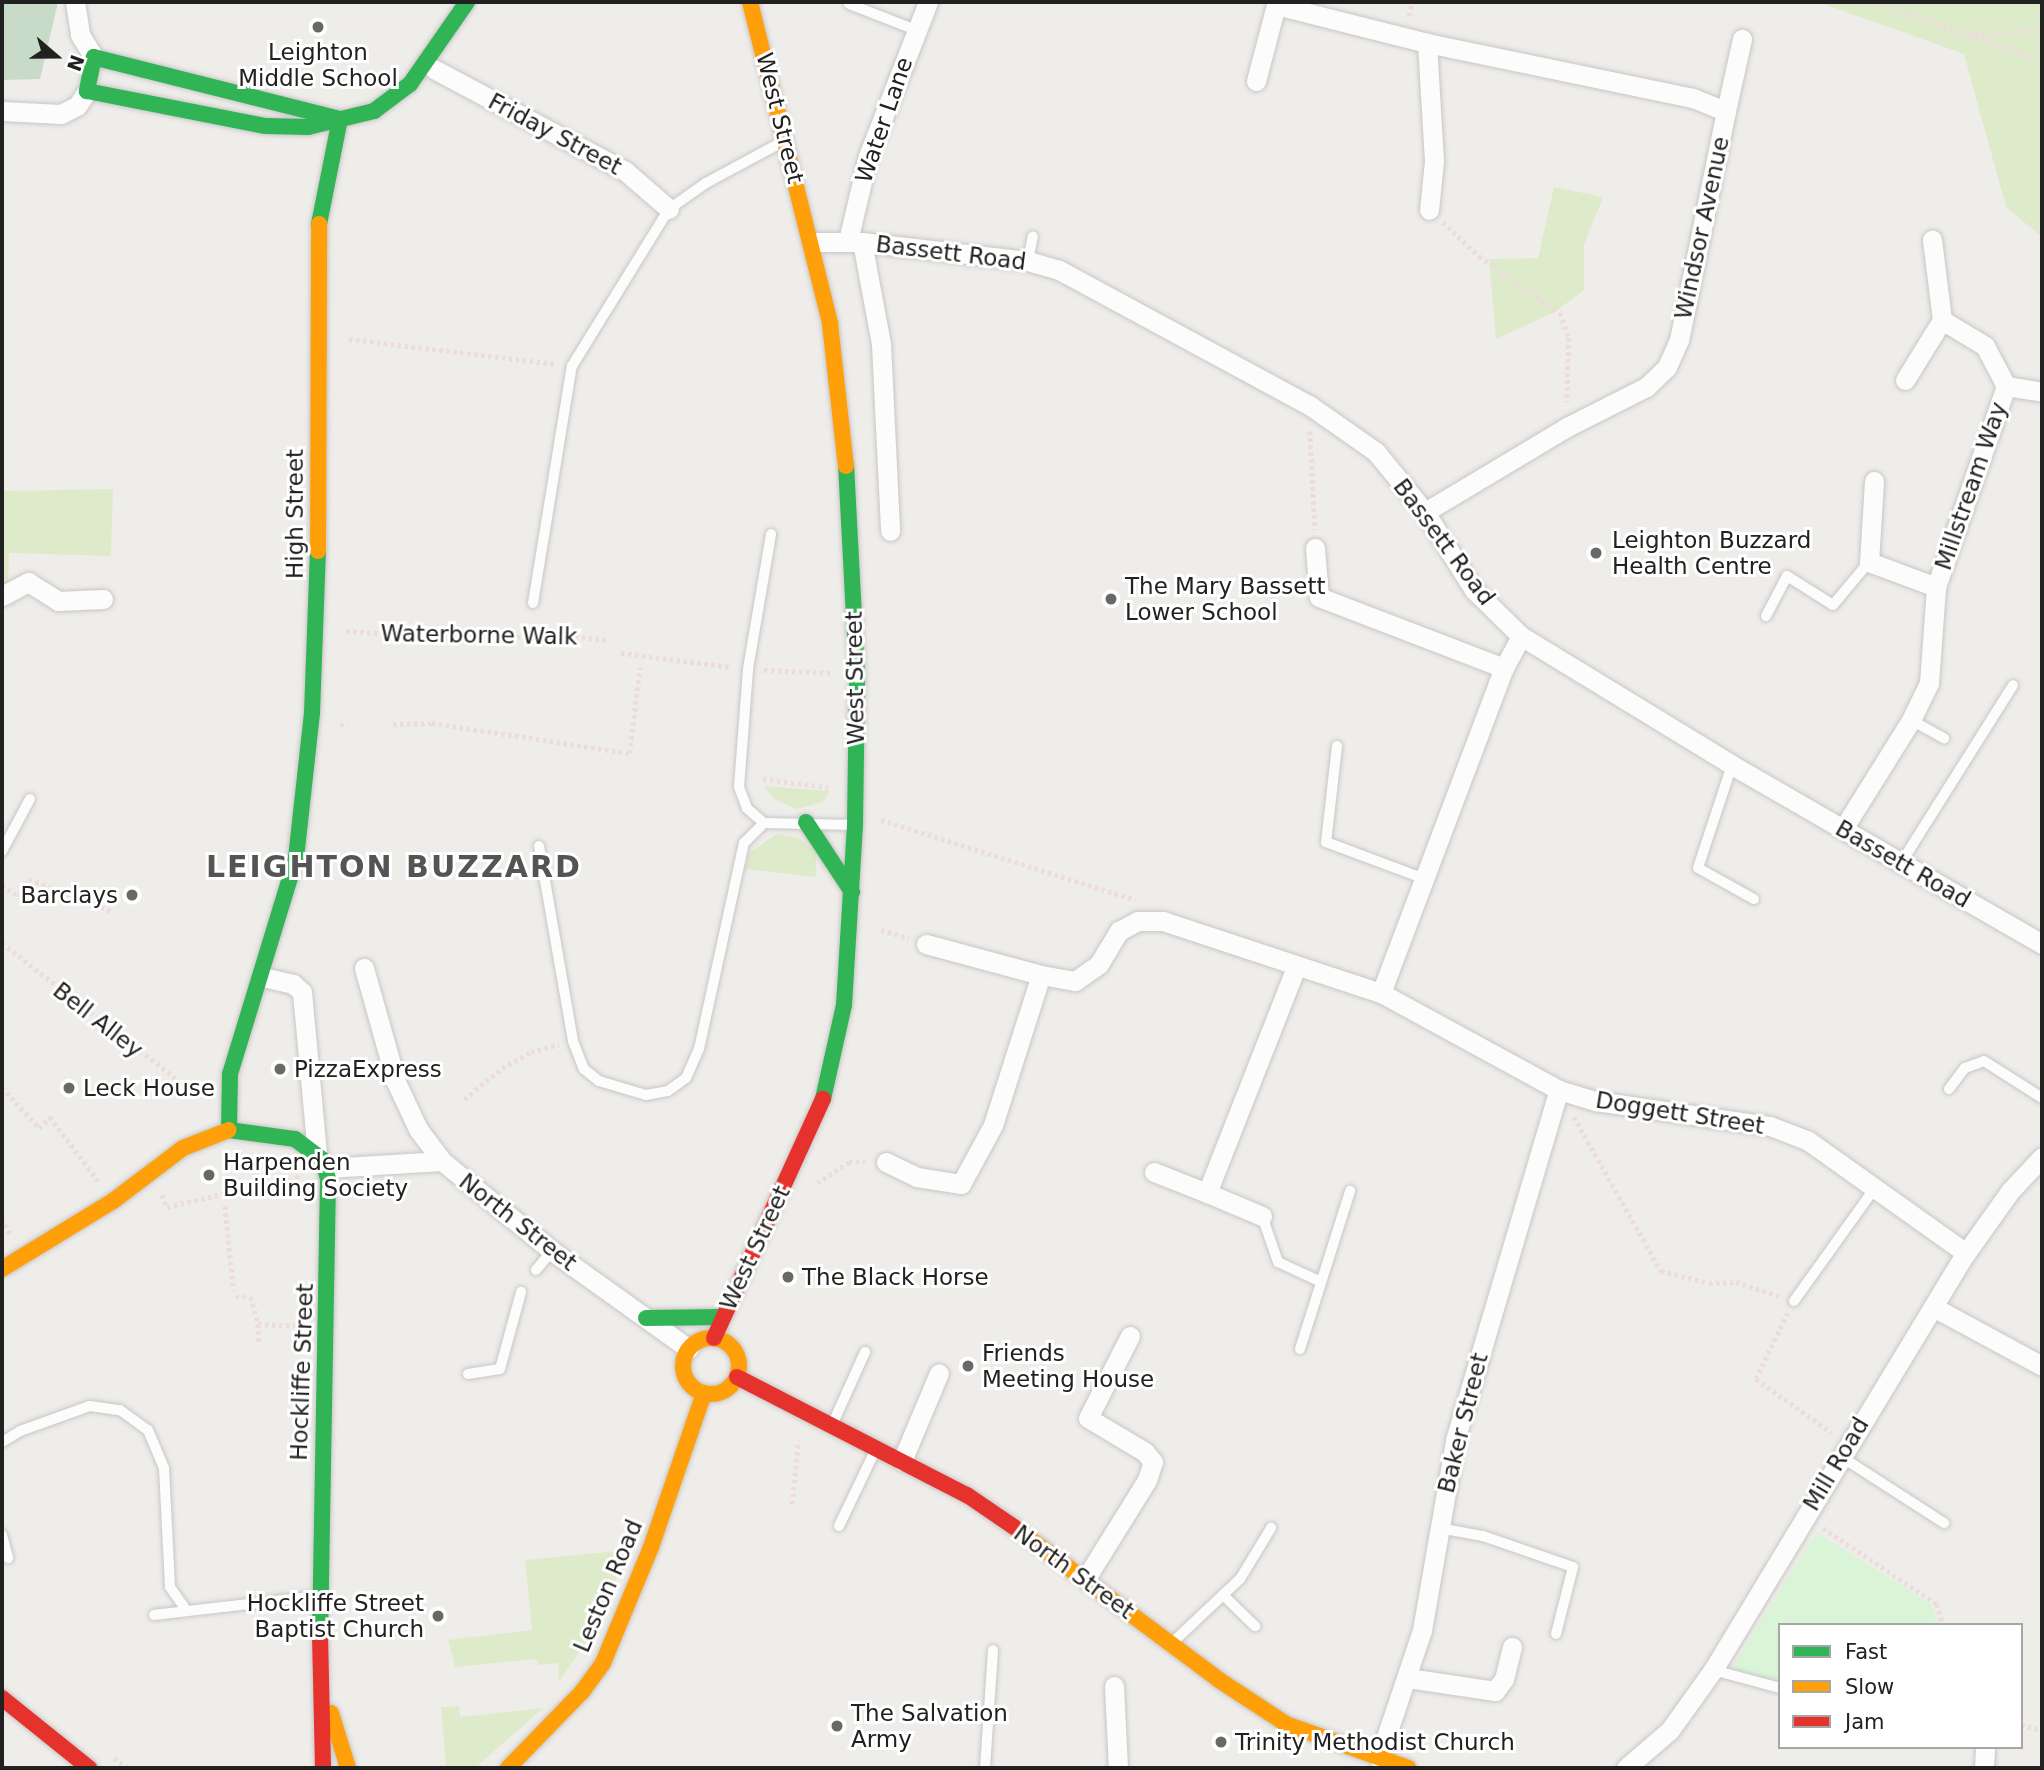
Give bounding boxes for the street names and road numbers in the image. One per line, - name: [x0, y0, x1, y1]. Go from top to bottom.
- street label: West Street: [750, 50, 810, 186]
- street label: Water Lane: [850, 54, 918, 186]
- street label: Friday Street: [484, 87, 626, 181]
- street label: Windsor Avenue: [1669, 134, 1735, 322]
- street label: Bassett Road: [874, 230, 1028, 276]
- street label: Millstream Way: [1929, 398, 2013, 574]
- street label: High Street: [281, 449, 309, 579]
- street label: Bassett Road: [1388, 473, 1500, 611]
- street label: West Street: [840, 611, 870, 745]
- street label: Waterborne Walk: [380, 619, 578, 651]
- street label: Bassett Road: [1831, 814, 1975, 914]
- street label: Bell Alley: [48, 976, 148, 1064]
- street label: Doggett Street: [1594, 1086, 1766, 1140]
- street label: North Street: [454, 1168, 582, 1276]
- street label: West Street: [714, 1182, 796, 1314]
- street label: Hockliffe Street: [285, 1283, 319, 1461]
- street label: Baker Street: [1432, 1350, 1494, 1496]
- street label: Mill Road: [1797, 1412, 1875, 1516]
- street label: Leston Road: [568, 1516, 648, 1656]
- street label: North Street: [1009, 1519, 1139, 1625]

